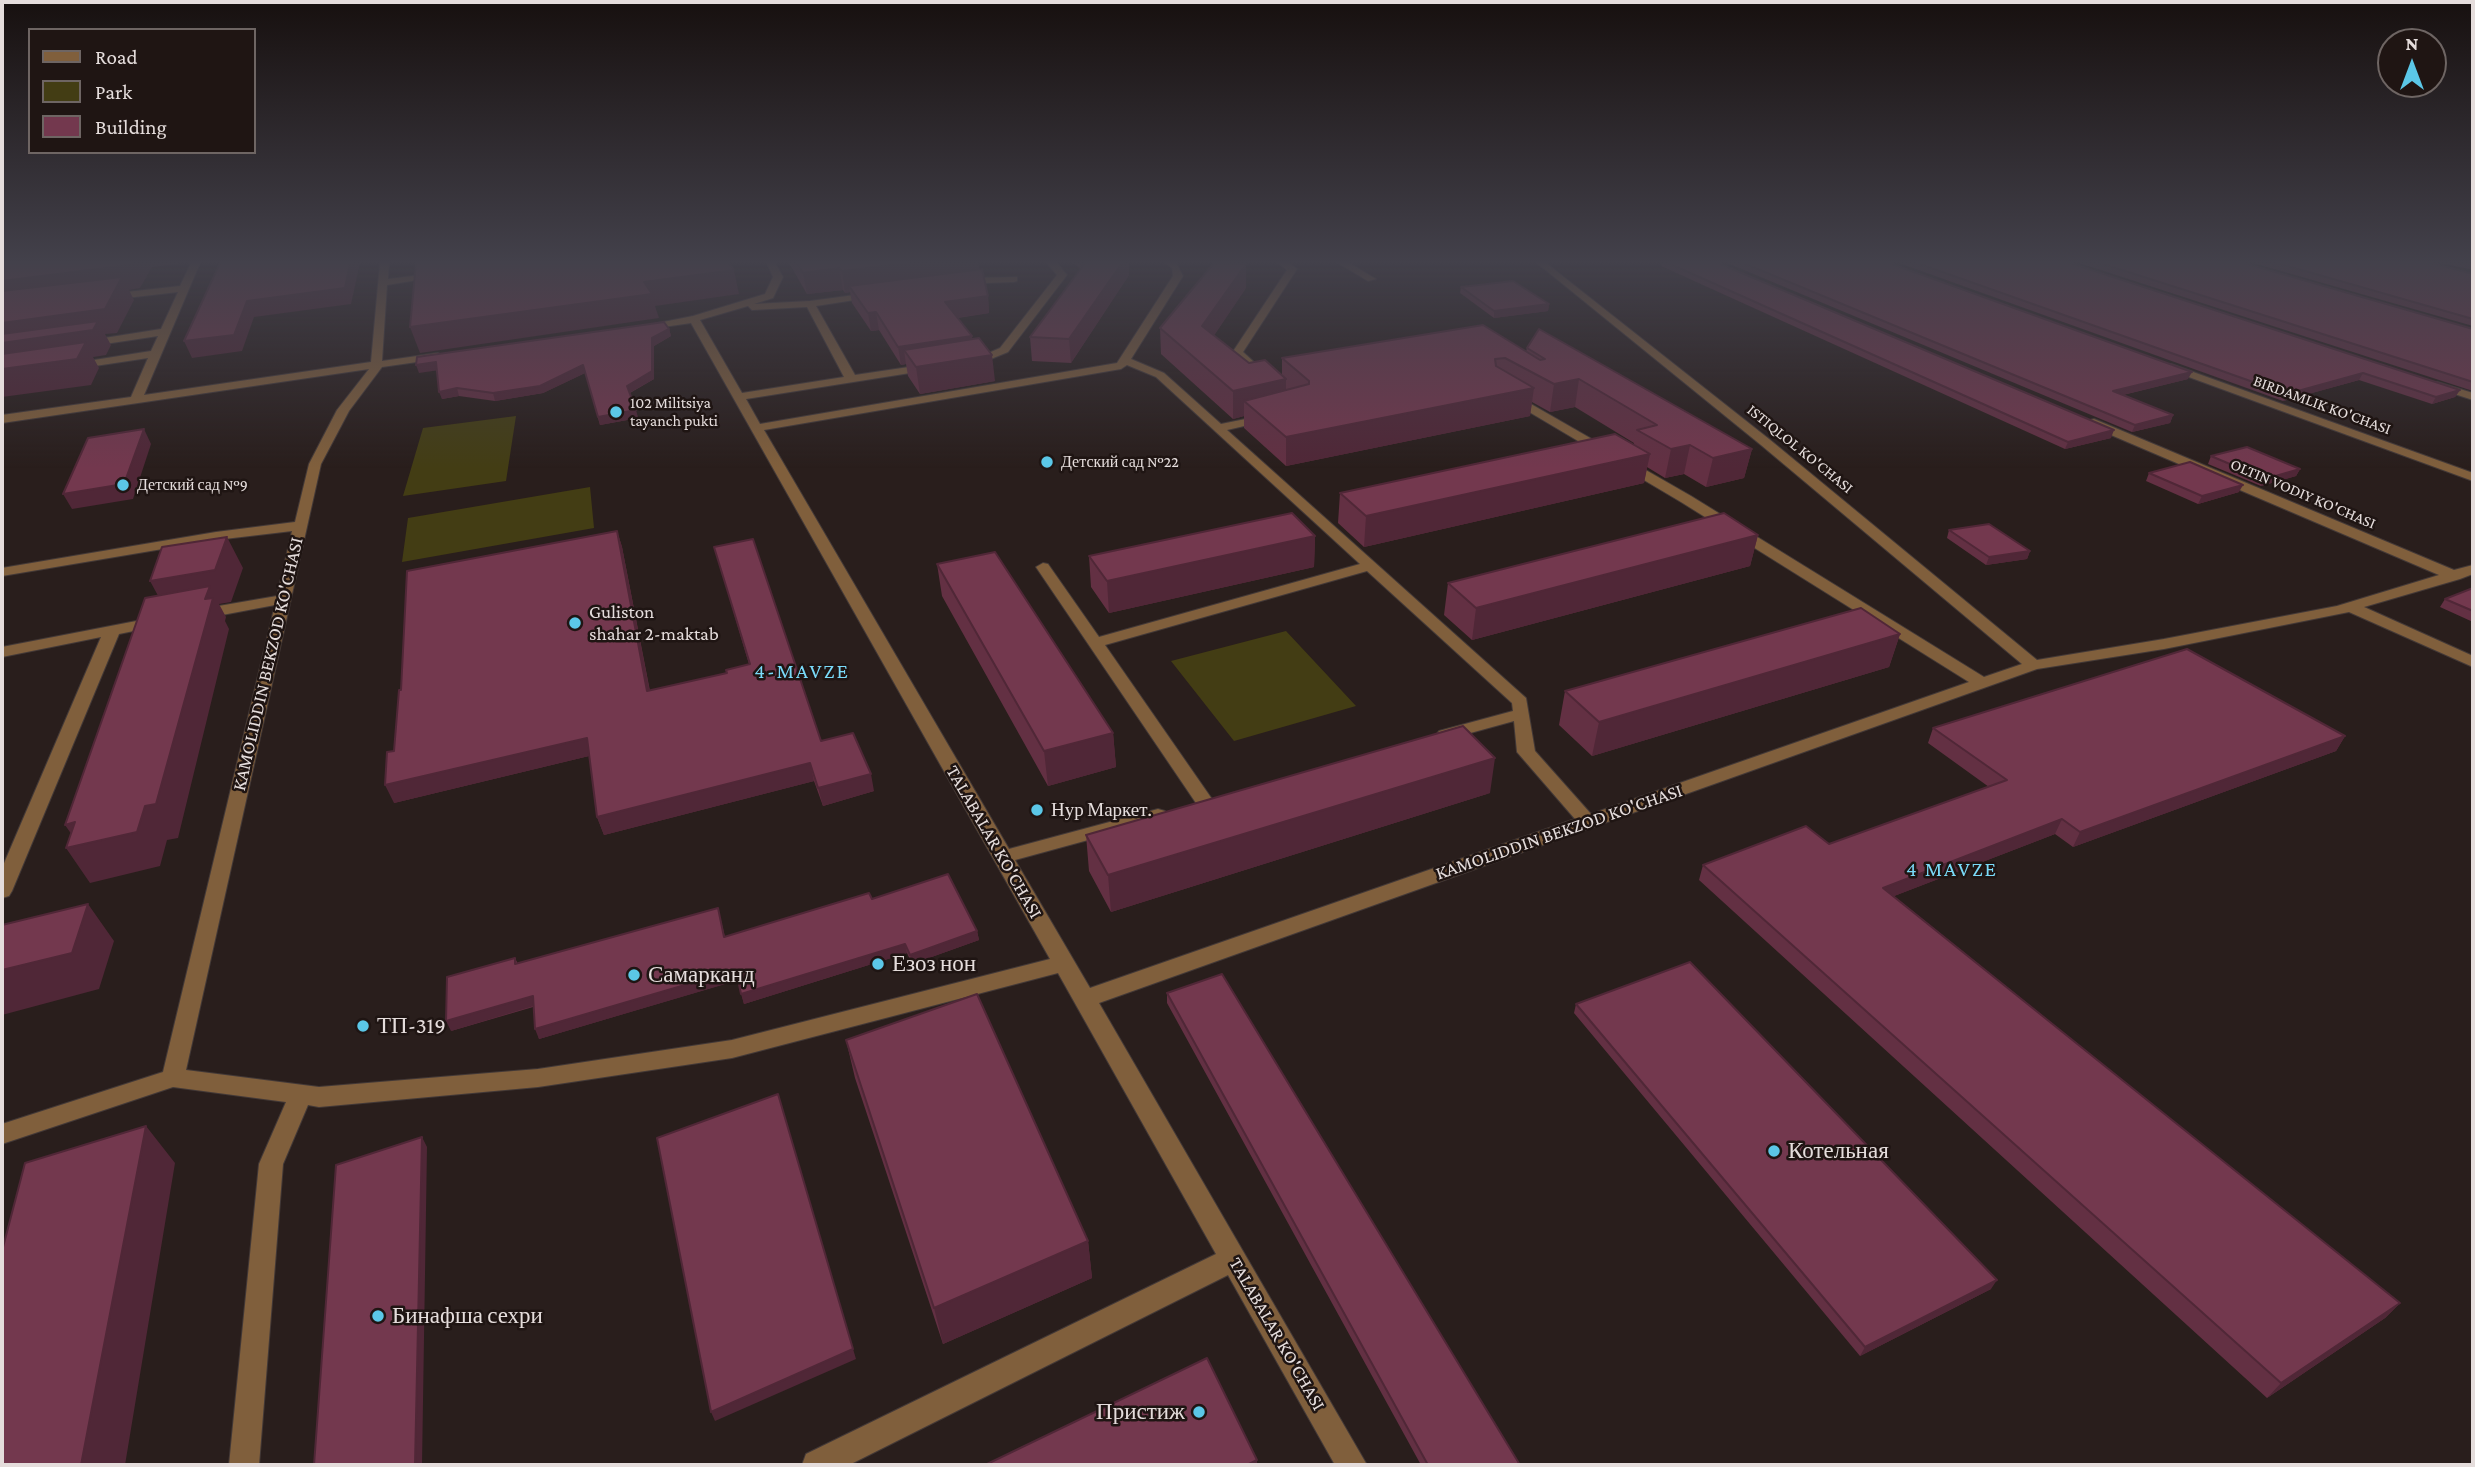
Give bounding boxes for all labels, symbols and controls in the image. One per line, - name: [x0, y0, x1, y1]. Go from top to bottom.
- legend: [28, 28, 256, 154]
- north arrow: [2377, 28, 2447, 98]
- text: N: [2406, 33, 2418, 54]
- text: Road: [95, 45, 138, 69]
- text: Park: [95, 80, 132, 104]
- text: Building: [95, 115, 167, 139]
- street label: BIRDAMLIK KO'CHASI: [2251, 371, 2393, 439]
- place label: 102 Militsiya tayanch pukti: [630, 393, 718, 431]
- street label: ISTIQLOL KO'CHASI: [1743, 400, 1857, 498]
- marker: 102 Militsiya tayanch pukti: [608, 404, 624, 420]
- place label: Детский сад №22: [1061, 452, 1179, 472]
- marker: Детский сад №22: [1039, 454, 1055, 470]
- street label: OLTIN VODIY KO'CHASI: [2227, 455, 2379, 533]
- place label: Детский сад №9: [137, 475, 248, 495]
- marker: Детский сад №9: [115, 477, 131, 493]
- street label: KAMOLIDDIN BEKZOD KO'CHASI: [228, 535, 308, 793]
- place label: Guliston shahar 2-maktab: [589, 601, 719, 645]
- marker: Guliston shahar 2-maktab: [567, 615, 583, 631]
- district label: 4-MAVZE: [755, 659, 849, 685]
- street label: TALABALAR KO'CHASI: [941, 761, 1047, 923]
- street label: KAMOLIDDIN BEKZOD KO'CHASI: [1433, 779, 1685, 885]
- place label: Нур Маркет.: [1051, 799, 1152, 821]
- marker: Нур Маркет.: [1029, 802, 1045, 818]
- district label: 4 MAVZE: [1907, 857, 1997, 883]
- place label: Езоз нон: [892, 950, 976, 978]
- marker: Езоз нон: [870, 956, 886, 972]
- place label: Самарканд: [648, 961, 755, 989]
- marker: Самарканд: [626, 967, 642, 983]
- place label: ТП-319: [377, 1012, 446, 1040]
- marker: ТП-319: [355, 1018, 371, 1034]
- place label: Котельная: [1788, 1137, 1889, 1165]
- marker: Котельная: [1766, 1143, 1782, 1159]
- street label: TALABALAR KO'CHASI: [1224, 1253, 1330, 1415]
- place label: Бинафша сехри: [392, 1302, 543, 1330]
- marker: Бинафша сехри: [370, 1308, 386, 1324]
- place label: Пристиж: [1096, 1398, 1185, 1426]
- marker: Пристиж: [1191, 1404, 1207, 1420]

